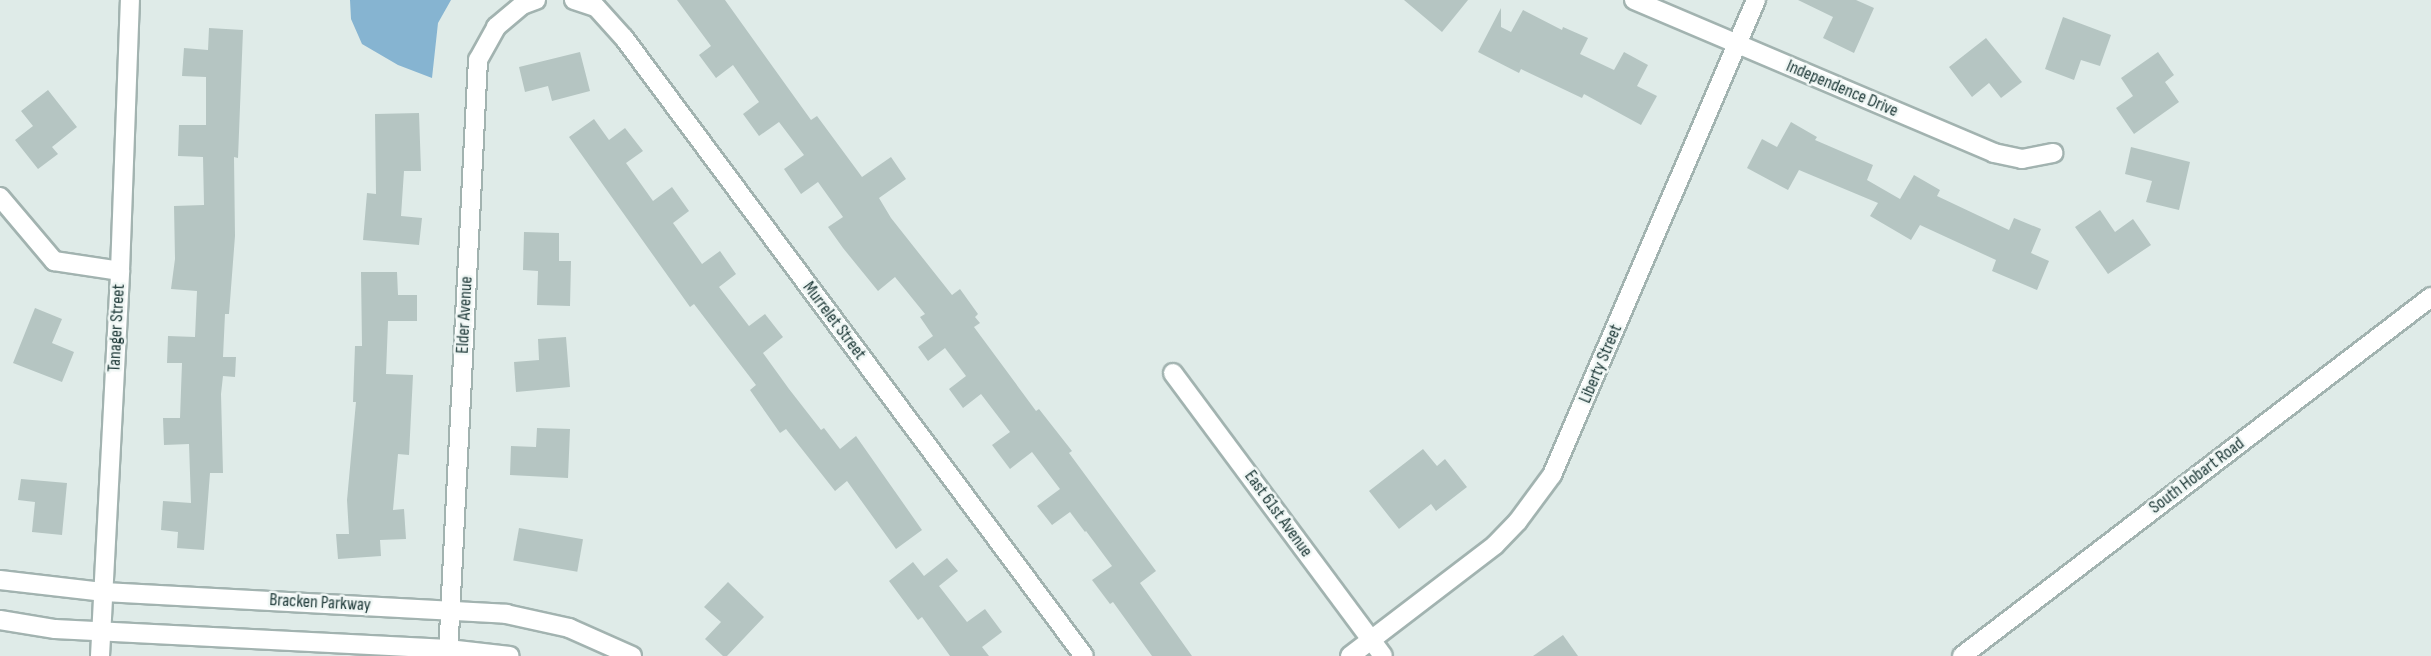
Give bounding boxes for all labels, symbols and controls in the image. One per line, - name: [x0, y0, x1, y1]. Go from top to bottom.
- street label: Independence Drive: [1783, 56, 1901, 122]
- street label: Elder Avenue: [452, 276, 478, 354]
- street label: Murrelet Street: [798, 278, 870, 364]
- street label: Tanager Street: [104, 283, 130, 373]
- street label: Liberty Street: [1575, 321, 1627, 407]
- street label: South Hobart Road: [2145, 433, 2249, 519]
- street label: East 61st Avenue: [1239, 466, 1317, 562]
- street label: Bracken Parkway: [269, 590, 371, 616]

